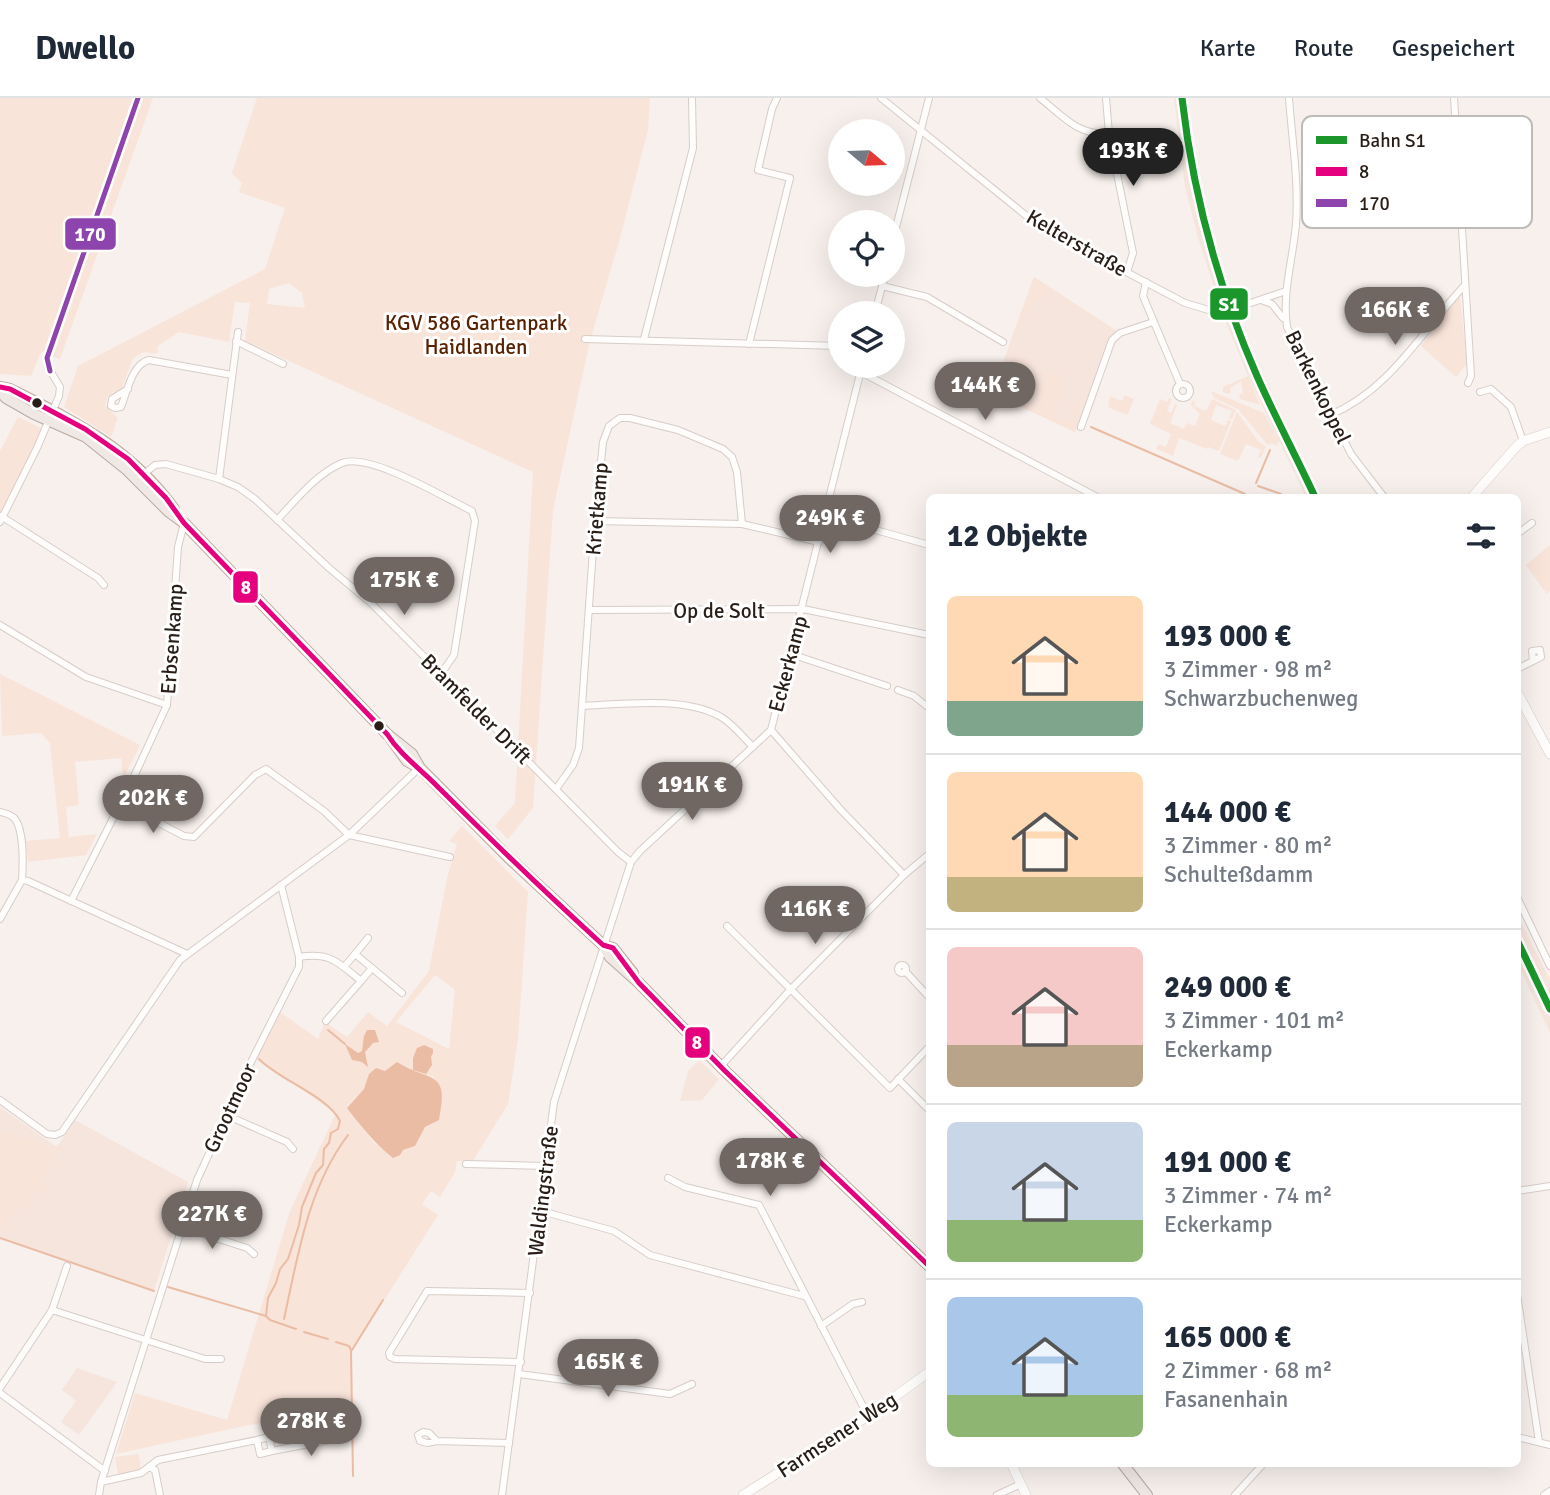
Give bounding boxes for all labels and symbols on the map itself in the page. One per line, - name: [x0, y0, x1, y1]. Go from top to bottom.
- legend: [1302, 116, 1532, 228]
- north arrow: [828, 119, 905, 196]
- pin: 193K €: [1076, 129, 1190, 188]
- text: Bahn S1: [1359, 129, 1426, 153]
- text: 8: [1359, 160, 1369, 184]
- text: 170: [1359, 192, 1390, 216]
- street label: Kelterstraße: [1022, 204, 1132, 282]
- line badge: 170: [64, 217, 117, 251]
- text: 170: [75, 223, 105, 247]
- line badge: S1: [1209, 287, 1249, 321]
- pin: 166K €: [1338, 288, 1452, 347]
- text: S1: [1219, 293, 1239, 317]
- park label: KGV 586 Gartenpark Haidlanden: [385, 310, 568, 360]
- street label: Barkenkoppel: [1279, 326, 1357, 448]
- pin: 144K €: [928, 362, 1042, 422]
- unlabelled marker: [30, 396, 44, 410]
- street label: Krietkamp: [580, 461, 614, 557]
- pin: 249K €: [773, 496, 887, 555]
- pin: 175K €: [347, 558, 461, 617]
- line badge: 8: [232, 570, 259, 604]
- text: 8: [241, 576, 251, 600]
- street label: Erbsenkamp: [155, 583, 189, 695]
- street label: Op de Solt: [673, 598, 765, 624]
- street label: Eckerkamp: [763, 613, 813, 715]
- street label: Bramfelder Drift: [415, 648, 537, 770]
- unlabelled marker: [372, 719, 386, 733]
- pin: 191K €: [635, 762, 749, 822]
- pin: 202K €: [96, 776, 210, 835]
- pin: 116K €: [758, 886, 872, 946]
- line badge: 8: [684, 1026, 711, 1059]
- text: 8: [692, 1031, 702, 1055]
- street label: Grootmoor: [198, 1059, 262, 1157]
- street label: Waldingstraße: [522, 1124, 564, 1258]
- pin: 178K €: [713, 1138, 827, 1198]
- pin: 227K €: [155, 1192, 269, 1251]
- pin: 165K €: [551, 1340, 665, 1399]
- street label: Farmsener Weg: [772, 1387, 902, 1483]
- pin: 278K €: [254, 1398, 368, 1458]

